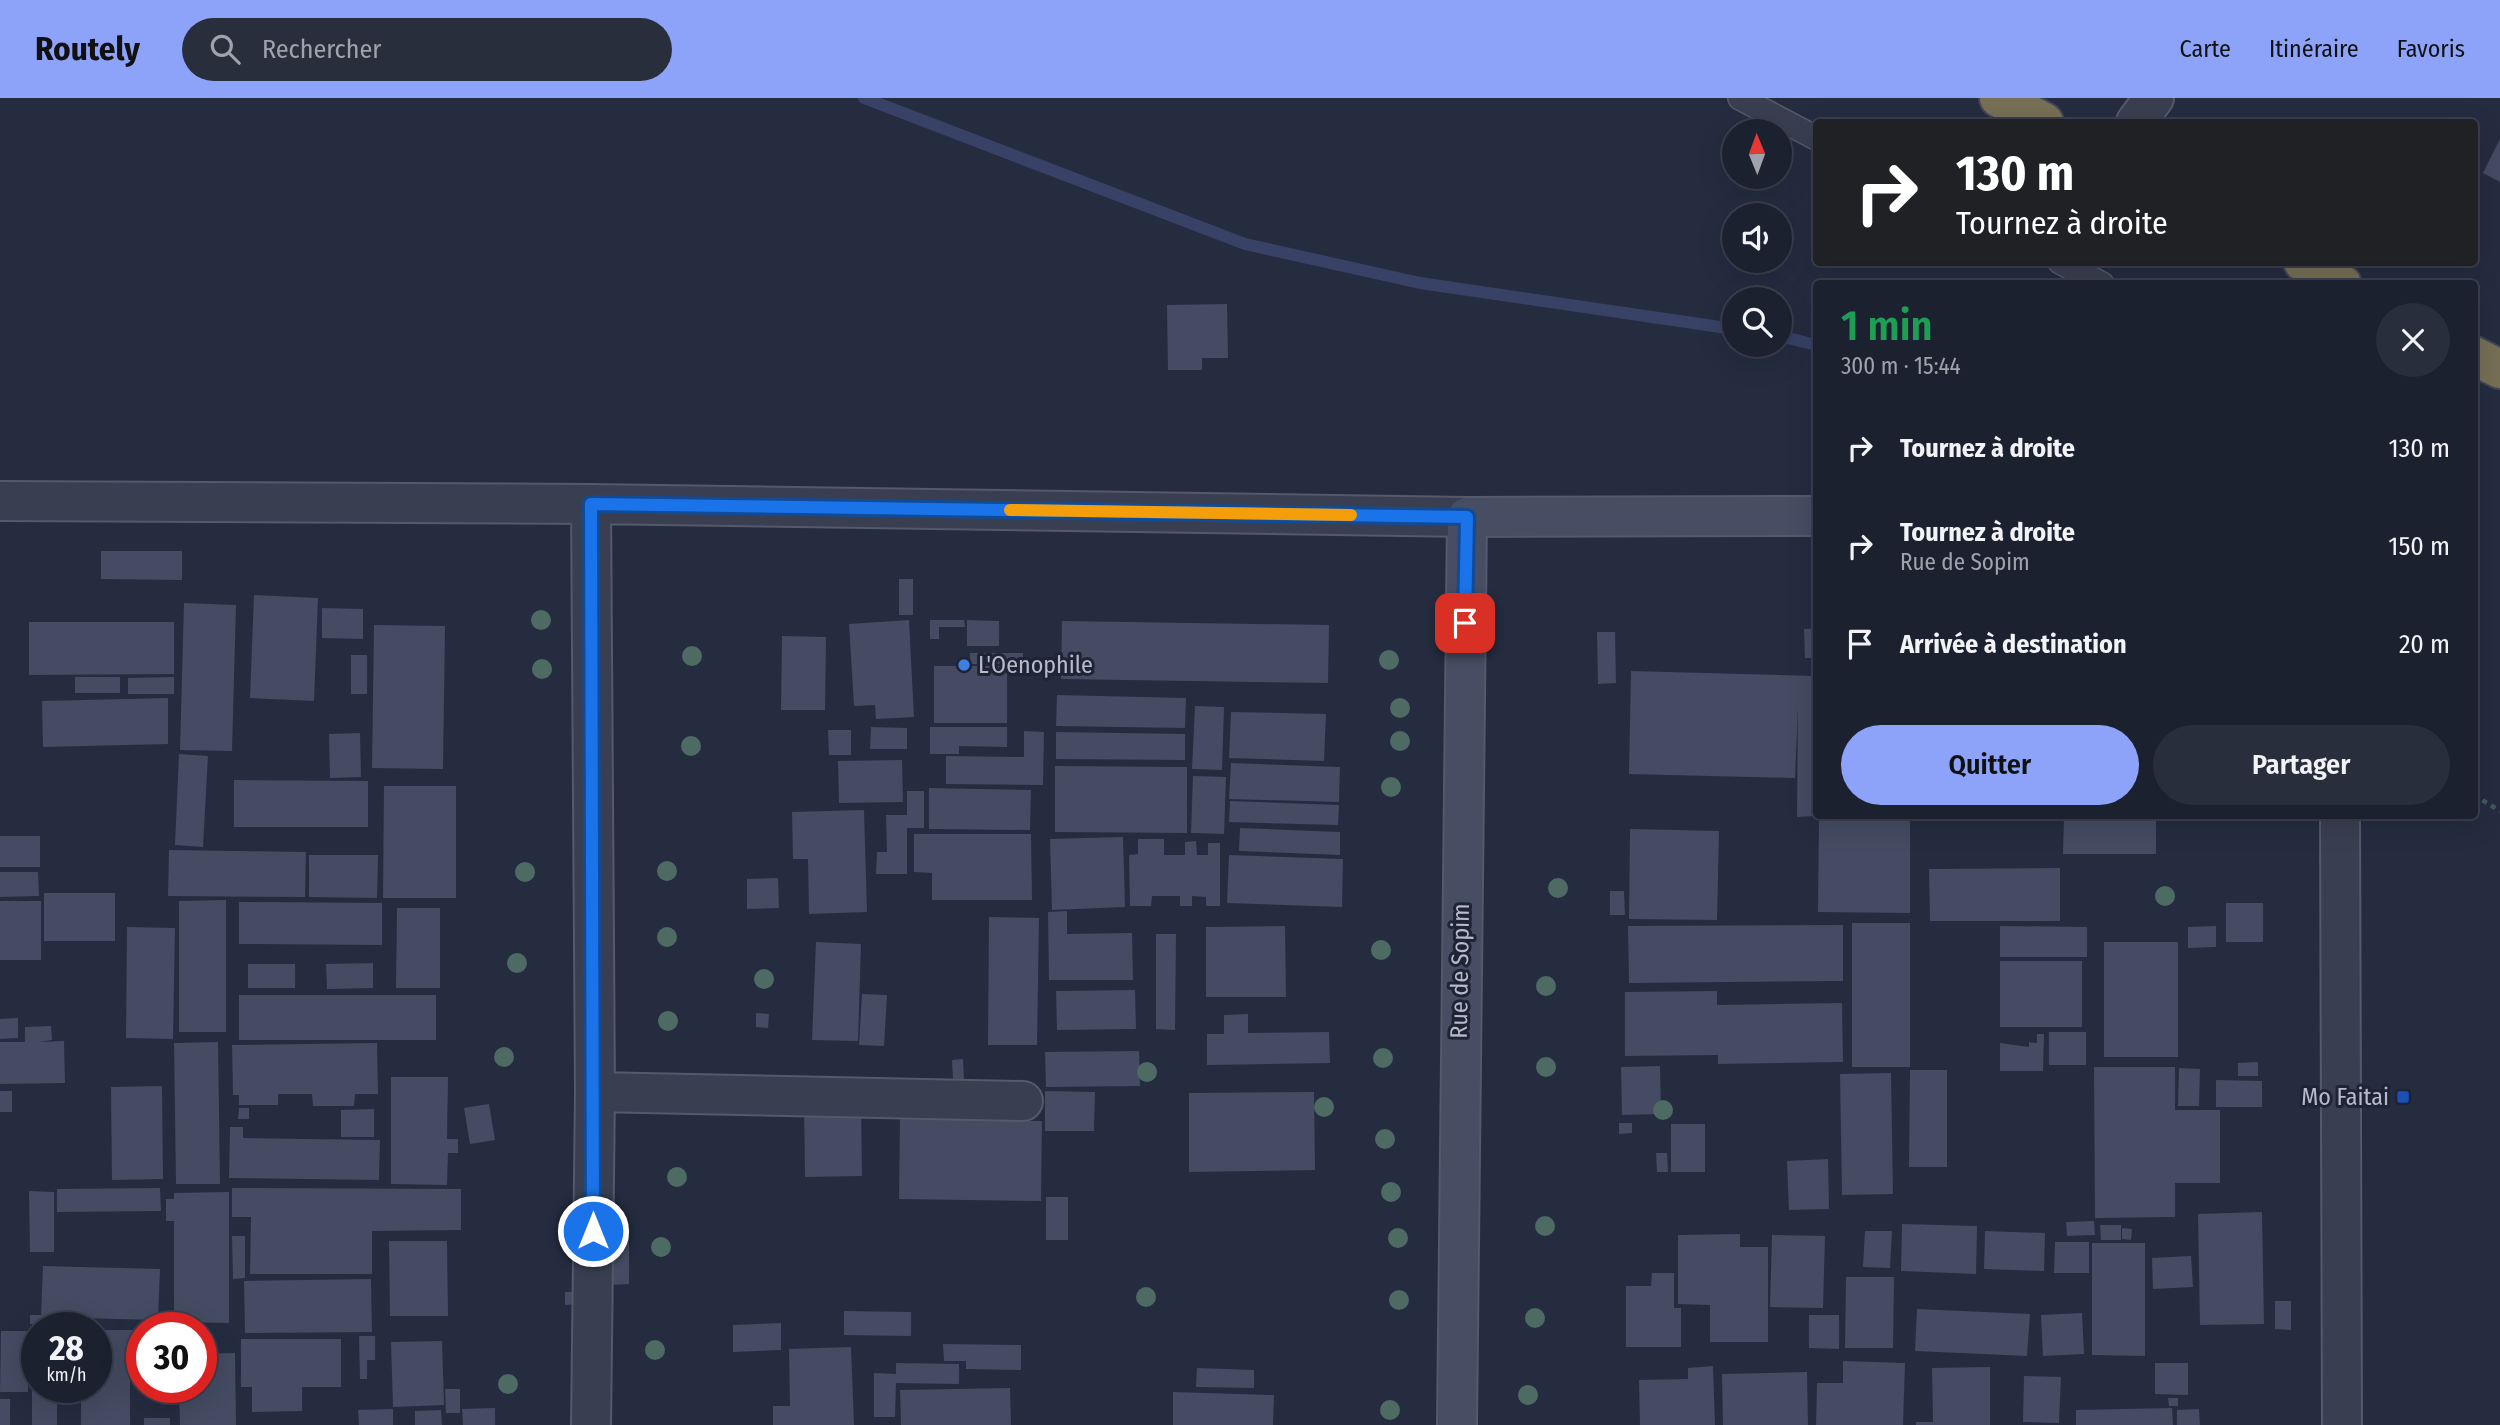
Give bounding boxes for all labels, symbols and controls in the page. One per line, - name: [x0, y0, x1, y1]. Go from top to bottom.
- search box: [182, 18, 672, 81]
- text: Routely: [35, 29, 140, 69]
- icon: search: [206, 30, 244, 68]
- text: Rechercher: [262, 34, 381, 65]
- text: Carte: [2180, 35, 2231, 63]
- text: Itinéraire: [2269, 35, 2359, 63]
- text: Favoris: [2397, 35, 2465, 63]
- north arrow: [1722, 119, 1792, 189]
- map controls: [1722, 119, 1792, 357]
- text: 130 m: [1956, 144, 2074, 203]
- icon: right: [1841, 147, 1932, 238]
- button: sound: [1722, 203, 1792, 273]
- text: Tournez à droite: [1956, 204, 2168, 242]
- button: search: [1722, 287, 1792, 357]
- text: 1 min: [1841, 301, 1932, 351]
- button: close: [2376, 303, 2450, 377]
- text: 300 m · 15:44: [1841, 352, 1961, 380]
- icon: right: [1841, 429, 1879, 467]
- text: Tournez à droite: [1900, 433, 2075, 464]
- text: 130 m: [2388, 433, 2450, 464]
- text: Tournez à droite: [1900, 517, 2075, 548]
- icon: right: [1841, 527, 1879, 565]
- text: 150 m: [2388, 531, 2450, 562]
- text: Rue de Sopim: [1900, 548, 2030, 576]
- pin: [1435, 593, 1495, 653]
- icon: arrive: [1446, 604, 1484, 642]
- icon: arrive: [1841, 625, 1879, 663]
- text: Arrivée à destination: [1900, 629, 2127, 660]
- text: 20 m: [2399, 629, 2450, 660]
- place label: L'Oenophile: [978, 651, 1093, 679]
- marker: L'Oenophile: [956, 657, 972, 673]
- button: Quitter: [1841, 725, 2139, 805]
- button: Partager: [2153, 725, 2450, 805]
- street label: Rue de Sopim: [1445, 903, 1475, 1039]
- place label: Mo Faitai: [2301, 1083, 2389, 1111]
- marker: Mo Faitai: [2395, 1089, 2411, 1105]
- position arrow: [556, 1194, 630, 1268]
- speed limit sign: 30: [126, 1312, 217, 1403]
- text: 28: [49, 1327, 84, 1369]
- text: km/h: [46, 1364, 87, 1386]

